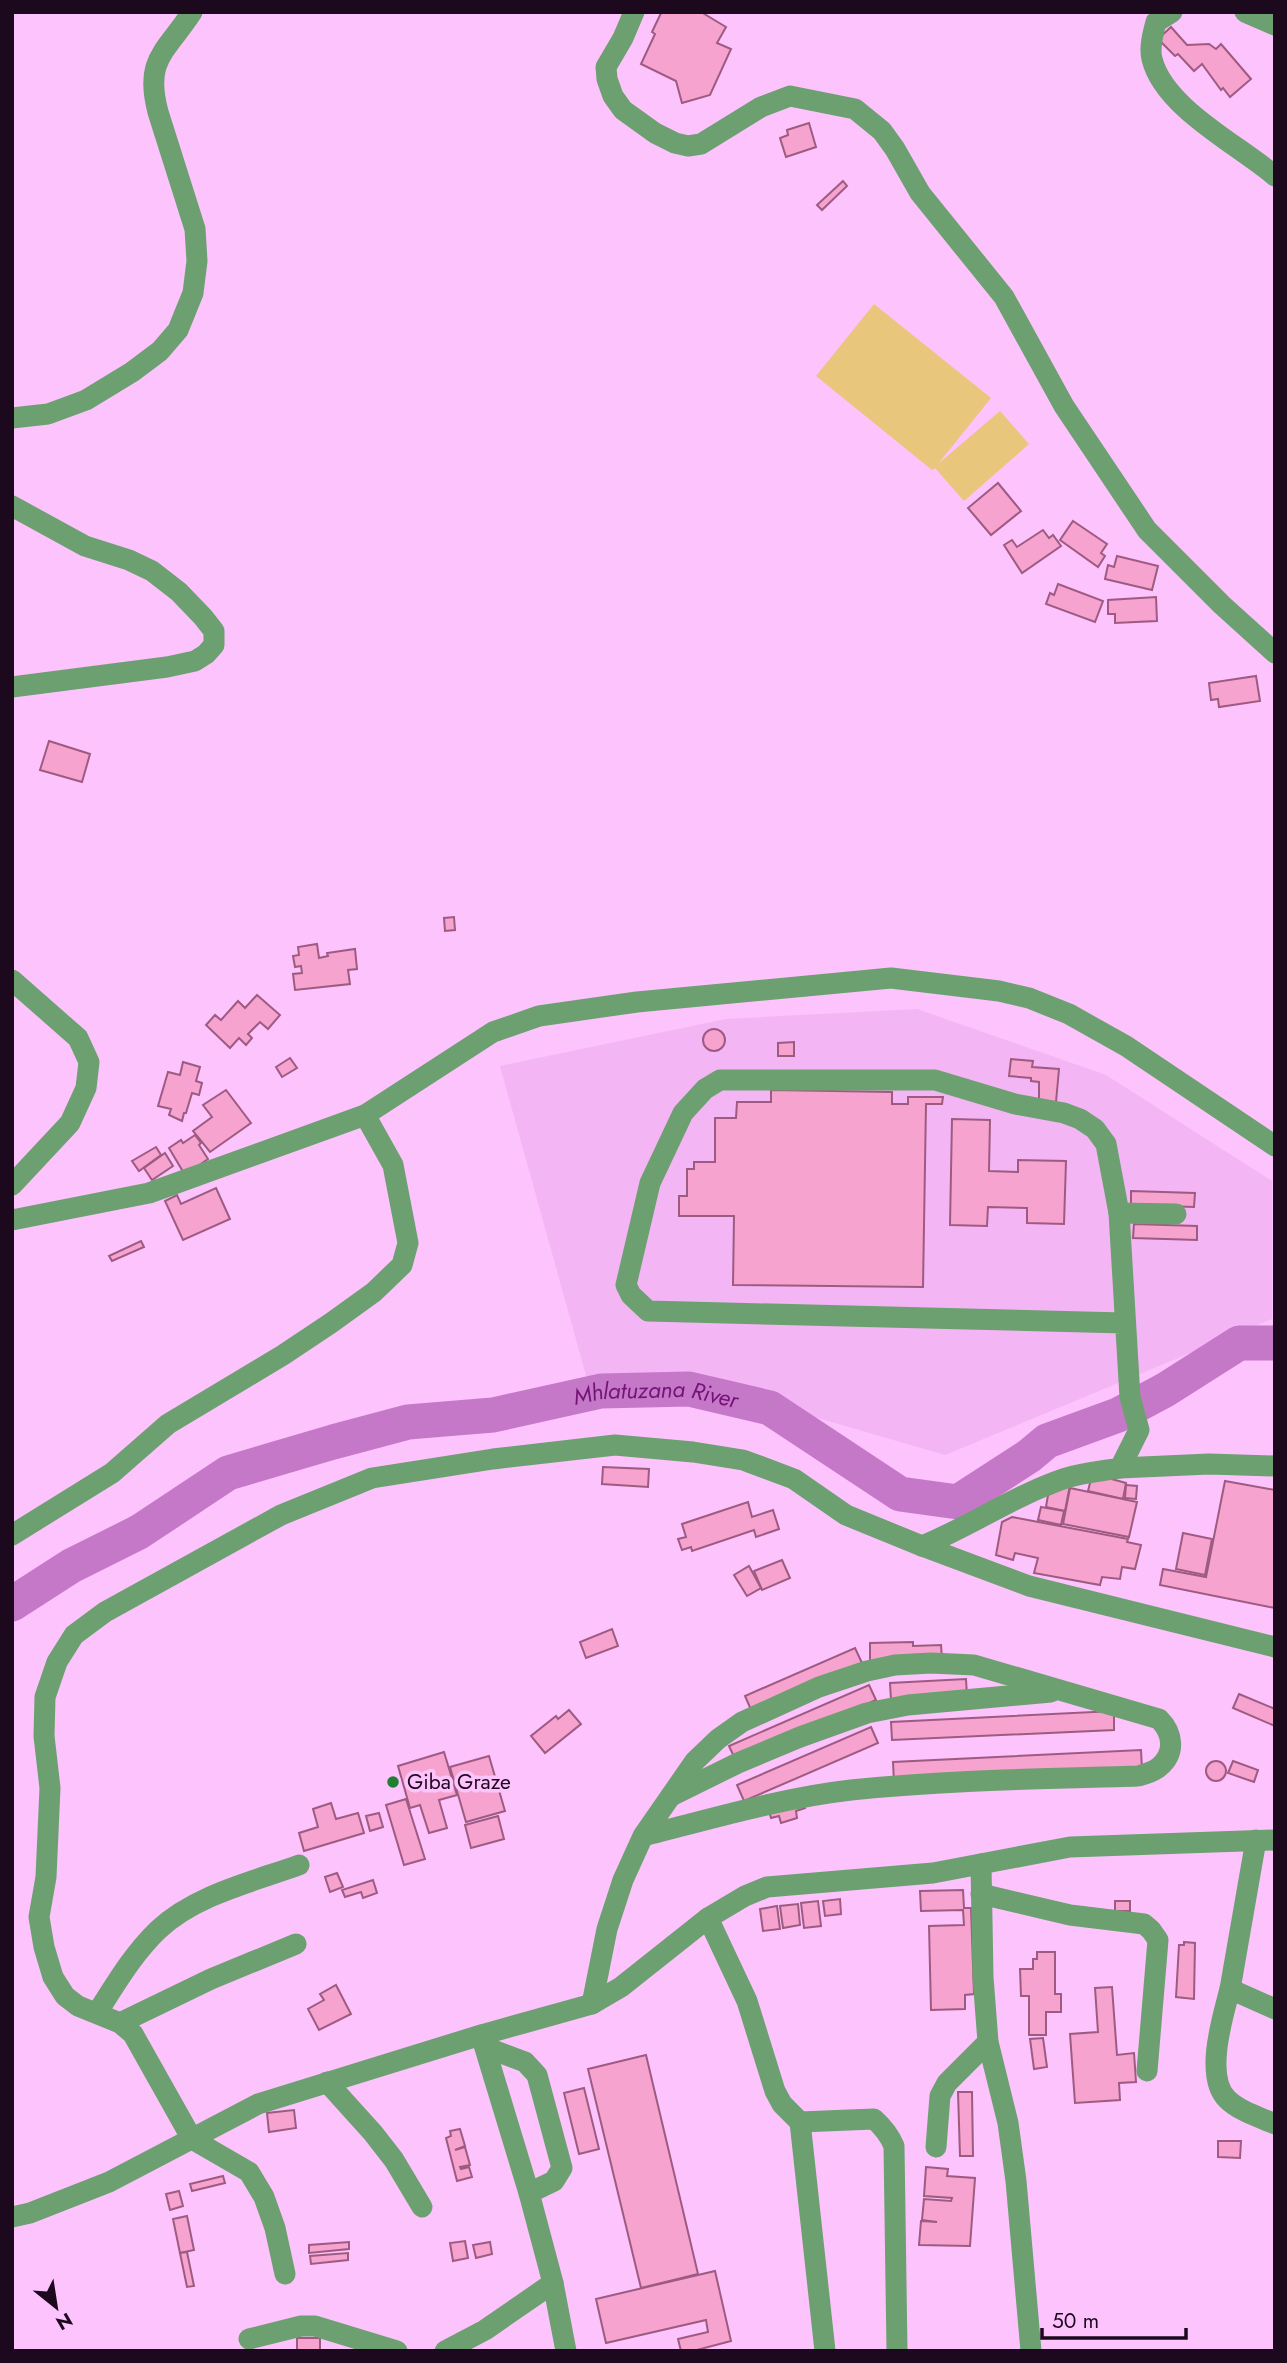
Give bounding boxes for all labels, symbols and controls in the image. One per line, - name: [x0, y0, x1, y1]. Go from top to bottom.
- water label: Mhlatuzana River: [570, 1372, 743, 1417]
- place label: Giba Graze: [407, 1767, 511, 1797]
- marker: Giba Graze: [385, 1774, 401, 1790]
- north arrow: [21, 2272, 91, 2342]
- scale bar: [1042, 2296, 1186, 2340]
- text: N: [51, 2306, 78, 2337]
- text: 50 m: [1052, 2306, 1099, 2336]

